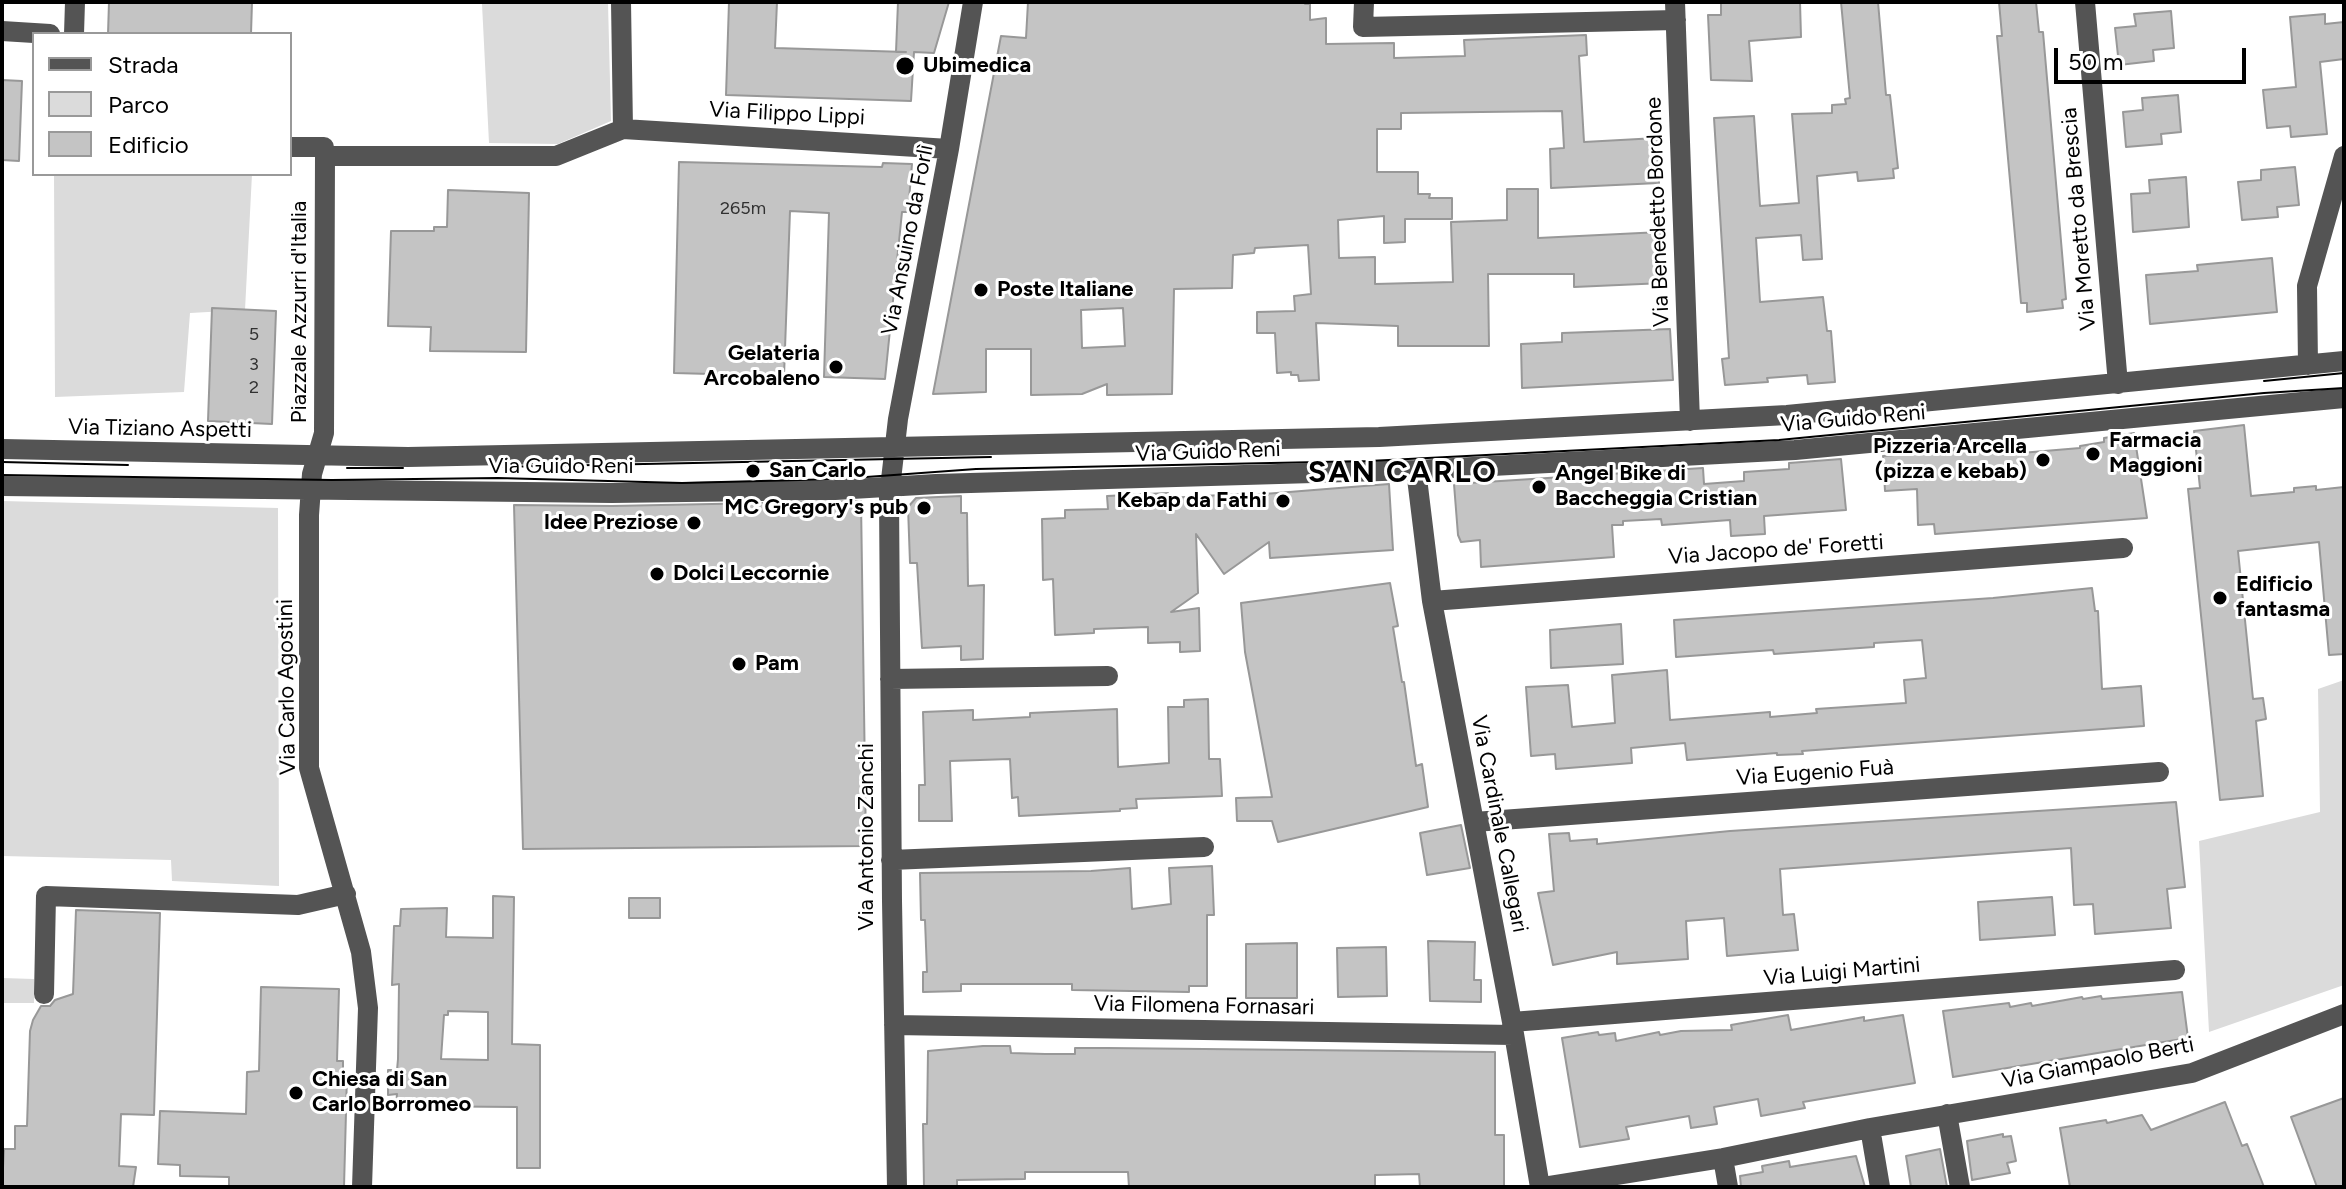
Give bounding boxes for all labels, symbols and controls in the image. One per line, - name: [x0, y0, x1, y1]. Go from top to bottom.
- legend: [32, 32, 292, 176]
- scale bar: [2058, 32, 2250, 82]
- text: 50 m: [2068, 47, 2124, 76]
- text: Strada: [108, 50, 178, 79]
- place label: Ubimedica: [923, 53, 1031, 79]
- marker: Ubimedica: [894, 55, 916, 77]
- text: Parco: [108, 90, 169, 119]
- street label: Via Filippo Lippi: [708, 97, 866, 131]
- street label: Via Benedetto Bordone: [1641, 97, 1675, 327]
- street label: Via Moretto da Brescia: [2056, 107, 2102, 331]
- text: Edificio: [108, 130, 189, 159]
- street label: Via Ansuino da Forlì: [877, 142, 939, 338]
- house number: 265m: [720, 198, 766, 220]
- street label: Piazzale Azzurri d'Italia: [287, 201, 313, 423]
- place label: Poste Italiane: [997, 277, 1133, 303]
- marker: Poste Italiane: [972, 281, 990, 299]
- house number: 5: [249, 324, 259, 346]
- place label: Gelateria Arcobaleno: [703, 341, 820, 392]
- house number: 3: [249, 354, 259, 376]
- marker: Gelateria Arcobaleno: [827, 358, 845, 376]
- house number: 2: [249, 377, 259, 399]
- street label: Via Guido Reni: [1779, 400, 1927, 438]
- street label: Via Tiziano Aspetti: [68, 414, 252, 444]
- place label: Farmacia Maggioni: [2109, 428, 2203, 480]
- place label: Pizzeria Arcella (pizza e kebab): [1873, 434, 2027, 486]
- street label: Via Guido Reni: [1135, 436, 1281, 468]
- marker: Farmacia Maggioni: [2084, 445, 2102, 463]
- marker: Pizzeria Arcella (pizza e kebab): [2034, 451, 2052, 469]
- street label: Via Guido Reni: [488, 454, 634, 480]
- district label: SAN CARLO: [1308, 455, 1498, 491]
- place label: San Carlo: [769, 458, 866, 484]
- place label: Angel Bike di Baccheggia Cristian: [1555, 461, 1757, 512]
- marker: San Carlo: [744, 462, 762, 480]
- marker: Angel Bike di Baccheggia Cristian: [1530, 478, 1548, 496]
- place label: Kebap da Fathi: [1117, 488, 1267, 514]
- marker: Kebap da Fathi: [1274, 492, 1292, 510]
- place label: MC Gregory's pub: [724, 495, 908, 521]
- marker: MC Gregory's pub: [915, 499, 933, 517]
- place label: Idee Preziose: [544, 510, 678, 536]
- marker: Idee Preziose: [685, 514, 703, 532]
- street label: Via Jacopo de' Foretti: [1667, 529, 1885, 571]
- place label: Dolci Leccornie: [673, 561, 829, 587]
- marker: Dolci Leccornie: [648, 565, 666, 583]
- place label: Edificio fantasma: [2236, 572, 2330, 624]
- marker: Edificio fantasma: [2211, 589, 2229, 607]
- street label: Via Carlo Agostini: [272, 599, 302, 775]
- place label: Pam: [755, 651, 799, 677]
- marker: Pam: [730, 655, 748, 673]
- street label: Via Cardinale Callegari: [1465, 713, 1533, 935]
- street label: Via Antonio Zanchi: [854, 743, 880, 931]
- street label: Via Eugenio Fuà: [1735, 754, 1895, 792]
- street label: Via Luigi Martini: [1762, 952, 1922, 992]
- street label: Via Filomena Fornasari: [1093, 991, 1315, 1021]
- street label: Via Giampaolo Berti: [2000, 1031, 2196, 1095]
- place label: Chiesa di San Carlo Borromeo: [312, 1067, 471, 1118]
- marker: Chiesa di San Carlo Borromeo: [287, 1084, 305, 1102]

